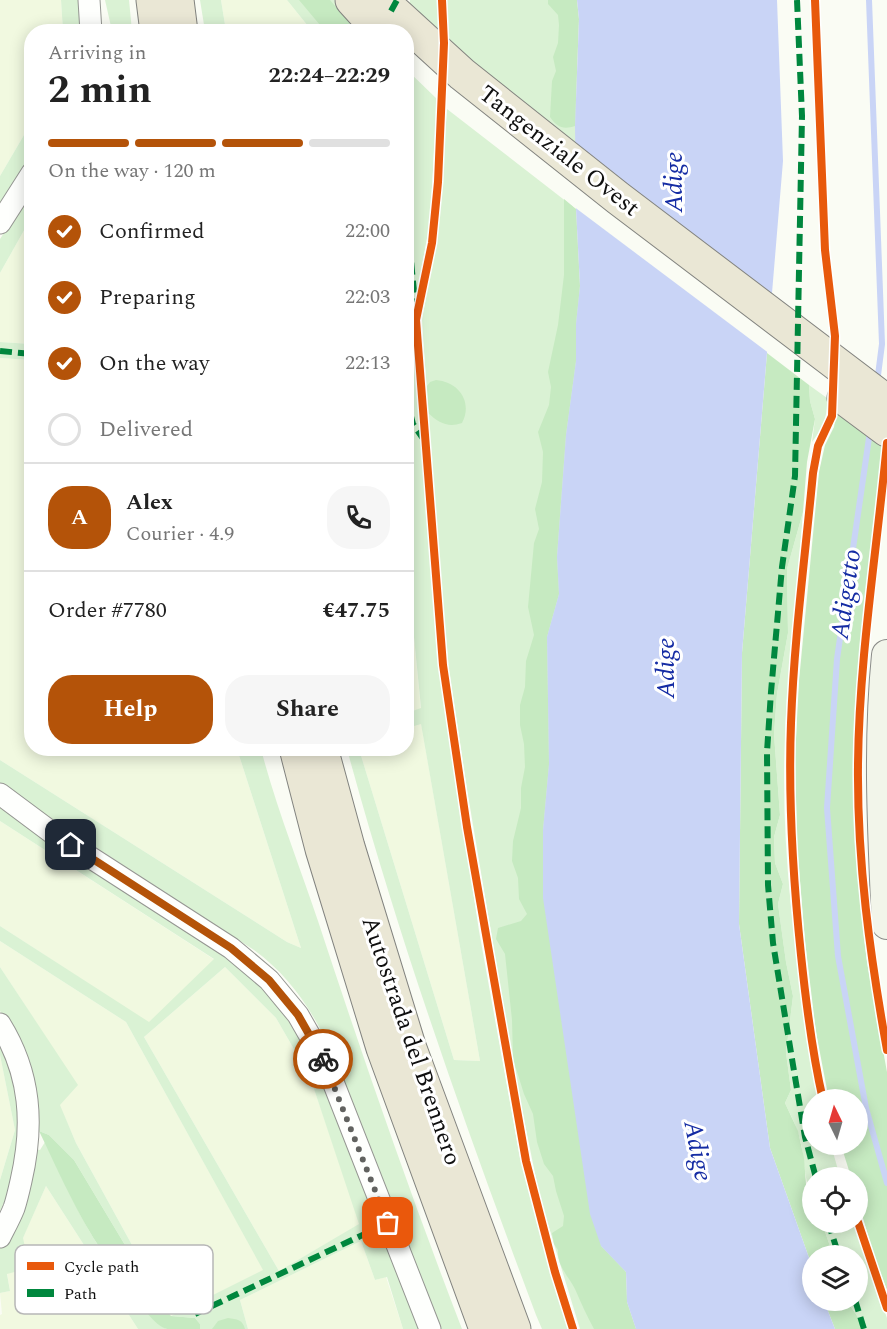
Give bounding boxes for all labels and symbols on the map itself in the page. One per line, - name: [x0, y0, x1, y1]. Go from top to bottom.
- street label: Tangenziale Ovest: [471, 76, 647, 226]
- water label: Adige: [654, 151, 694, 214]
- water label: Adigetto: [820, 546, 872, 643]
- water label: Adige: [646, 637, 686, 700]
- pin: [45, 819, 96, 870]
- street label: Autostrada del Brennero: [351, 912, 471, 1170]
- courier: [293, 1029, 353, 1089]
- north arrow: [802, 1089, 868, 1155]
- water label: Adige: [672, 1116, 723, 1185]
- pin: [362, 1197, 413, 1248]
- legend: [15, 1245, 213, 1314]
- text: Cycle path: [64, 1255, 139, 1279]
- text: Path: [64, 1282, 97, 1306]

